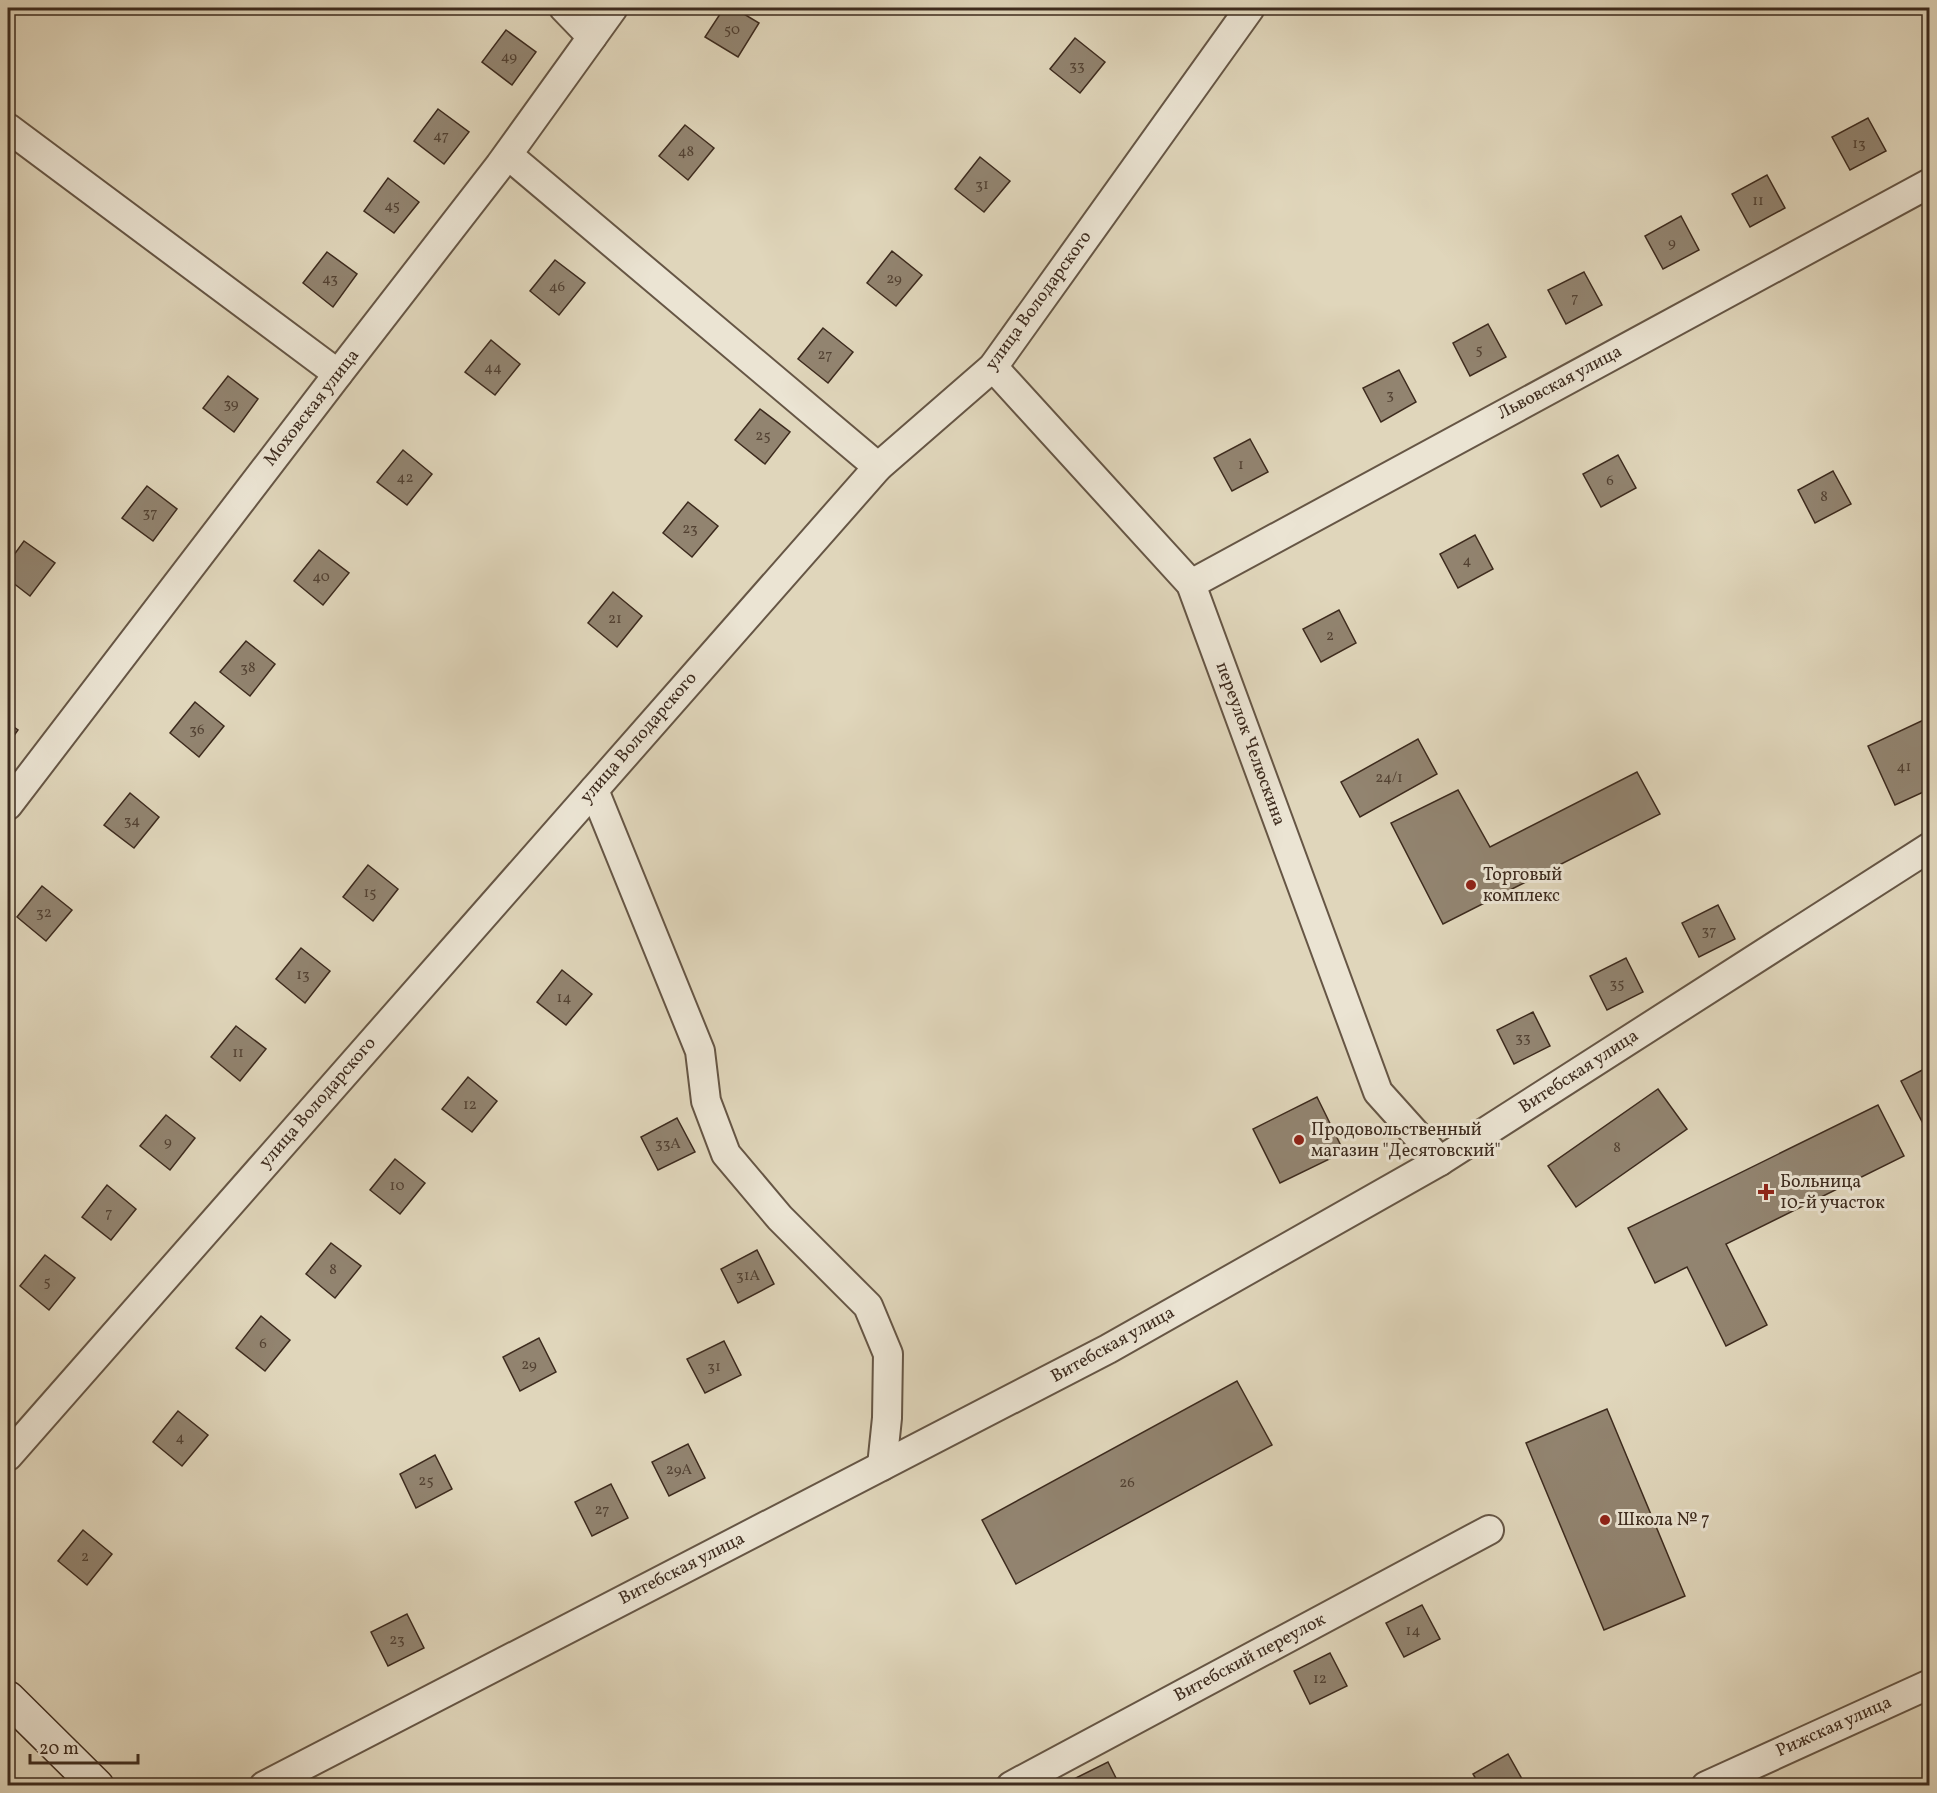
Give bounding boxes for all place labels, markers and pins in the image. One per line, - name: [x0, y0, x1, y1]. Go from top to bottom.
- place label: Торговый комплекс: [1483, 863, 1562, 909]
- marker: Торговый комплекс: [1464, 878, 1478, 892]
- place label: Продовольственный магазин "Деcятовский": [1311, 1118, 1501, 1164]
- marker: Продовольственный магазин "Деcятовский": [1292, 1133, 1306, 1147]
- place label: Больница 10-й участок: [1780, 1170, 1885, 1216]
- marker: Больница 10-й участок: [1757, 1183, 1775, 1201]
- place label: Школа № 7: [1617, 1508, 1710, 1533]
- marker: Школа № 7: [1598, 1513, 1612, 1527]

